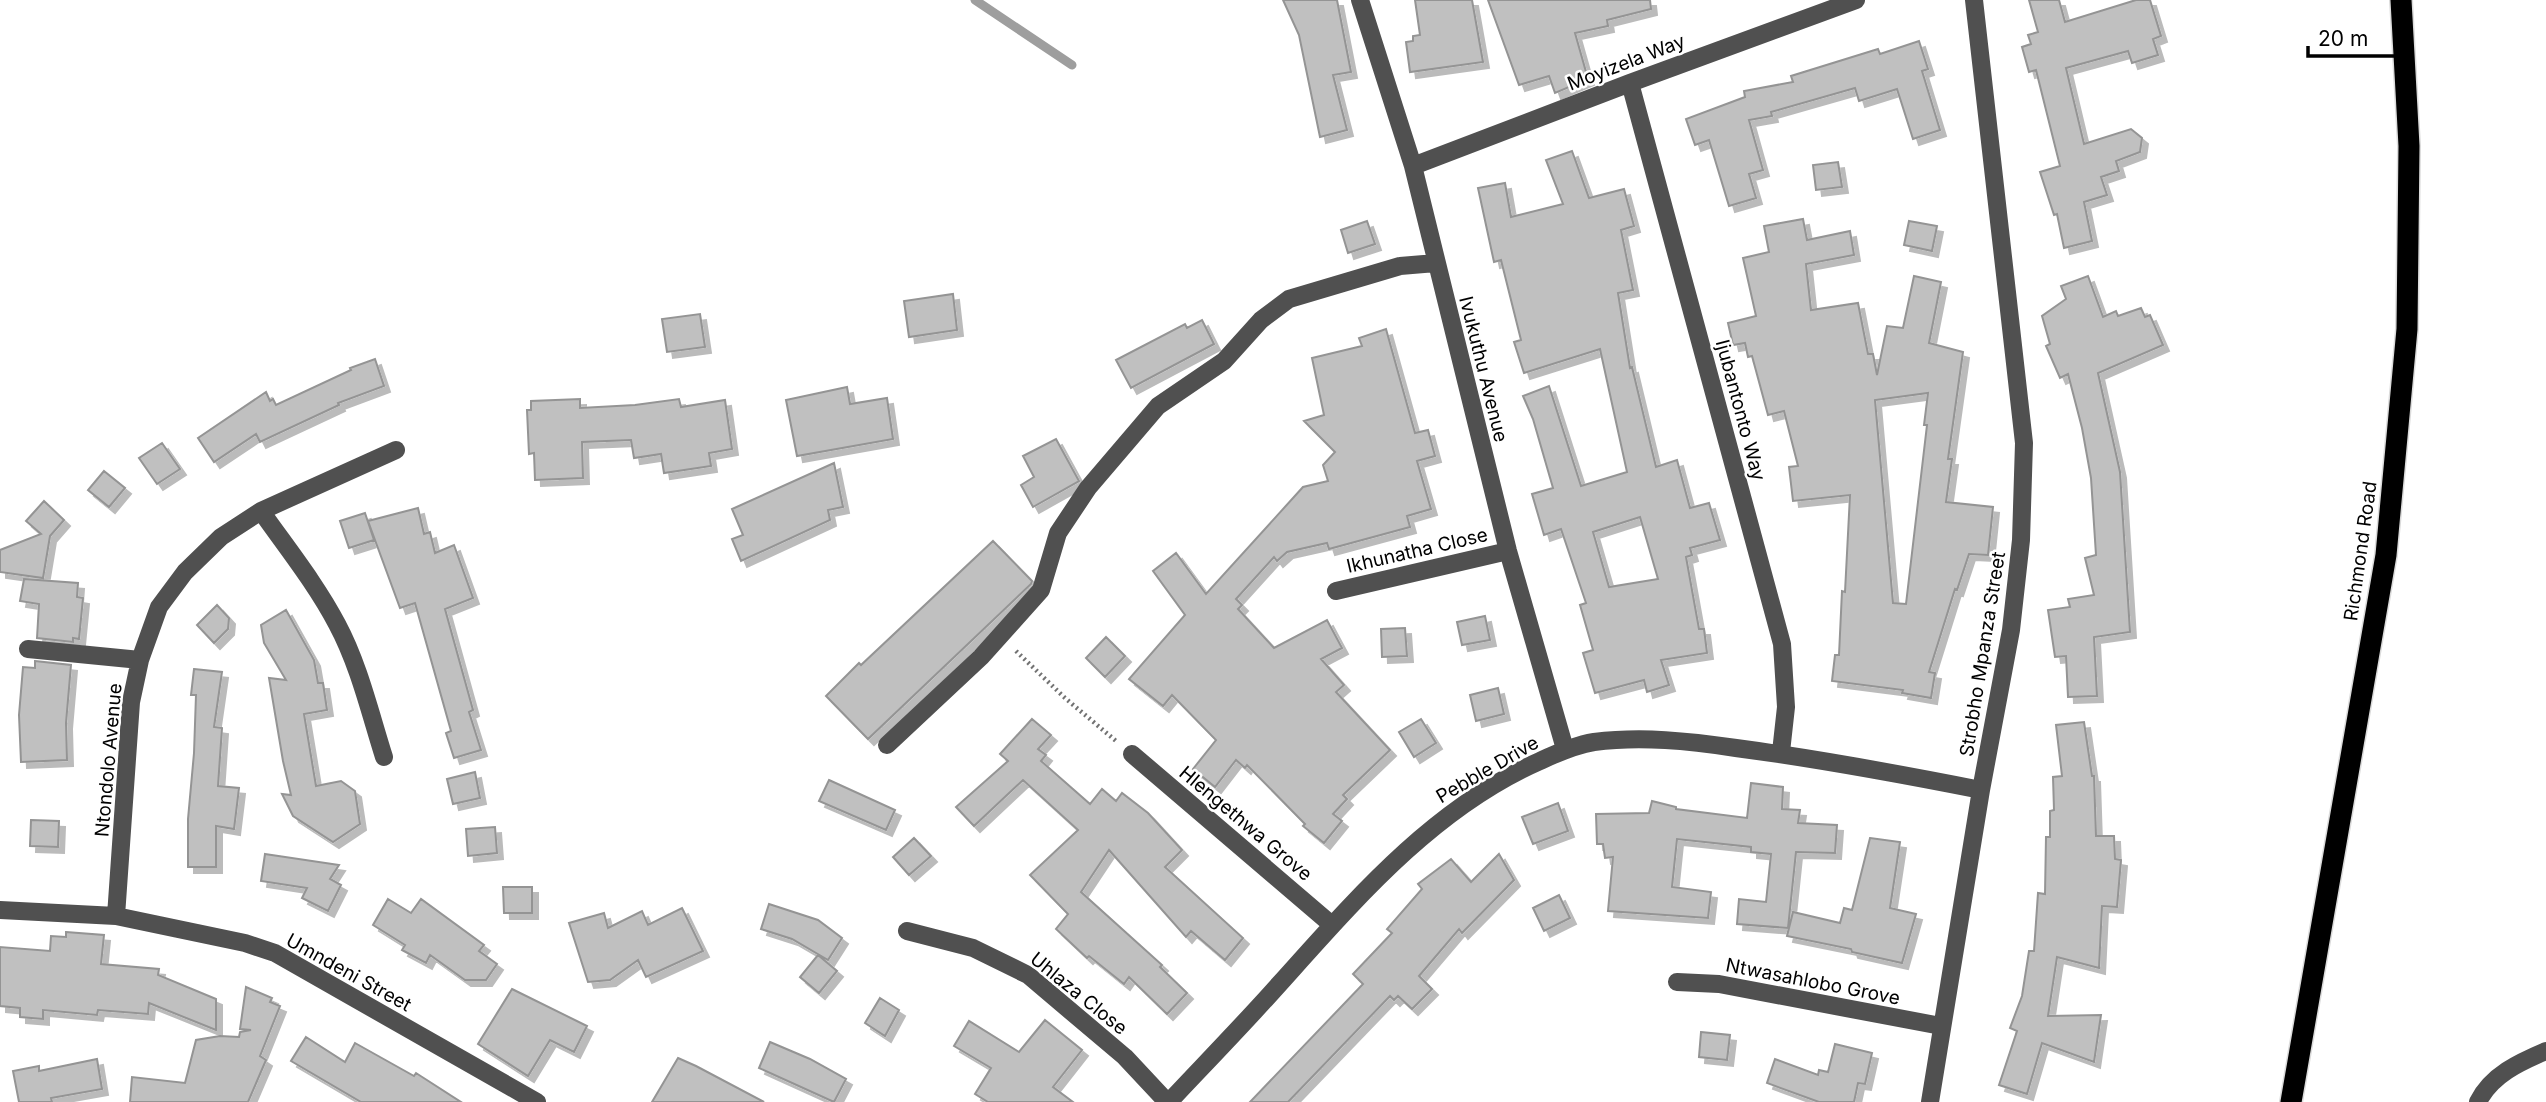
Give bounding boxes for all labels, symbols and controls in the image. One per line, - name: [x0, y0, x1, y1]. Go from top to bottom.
- scale bar: [2308, 14, 2399, 58]
- text: 20 m: [2318, 26, 2368, 51]
- street label: Moyizela Way: [1564, 29, 1689, 95]
- street label: Ivukuthu Avenue: [1454, 294, 1513, 444]
- street label: Ijubantonto Way: [1711, 337, 1770, 483]
- street label: Richmond Road: [2339, 480, 2382, 622]
- street label: Ikhunatha Close: [1344, 523, 1490, 578]
- street label: Strobho Mpanza Street: [1955, 550, 2010, 758]
- street label: Ntondolo Avenue: [90, 682, 127, 838]
- street label: Pebble Drive: [1432, 731, 1543, 808]
- street label: Hlengethwa Grove: [1175, 761, 1317, 886]
- street label: Umndeni Street: [282, 929, 415, 1016]
- street label: Uhlaza Close: [1026, 947, 1132, 1039]
- street label: Ntwasahlobo Grove: [1724, 953, 1902, 1010]

